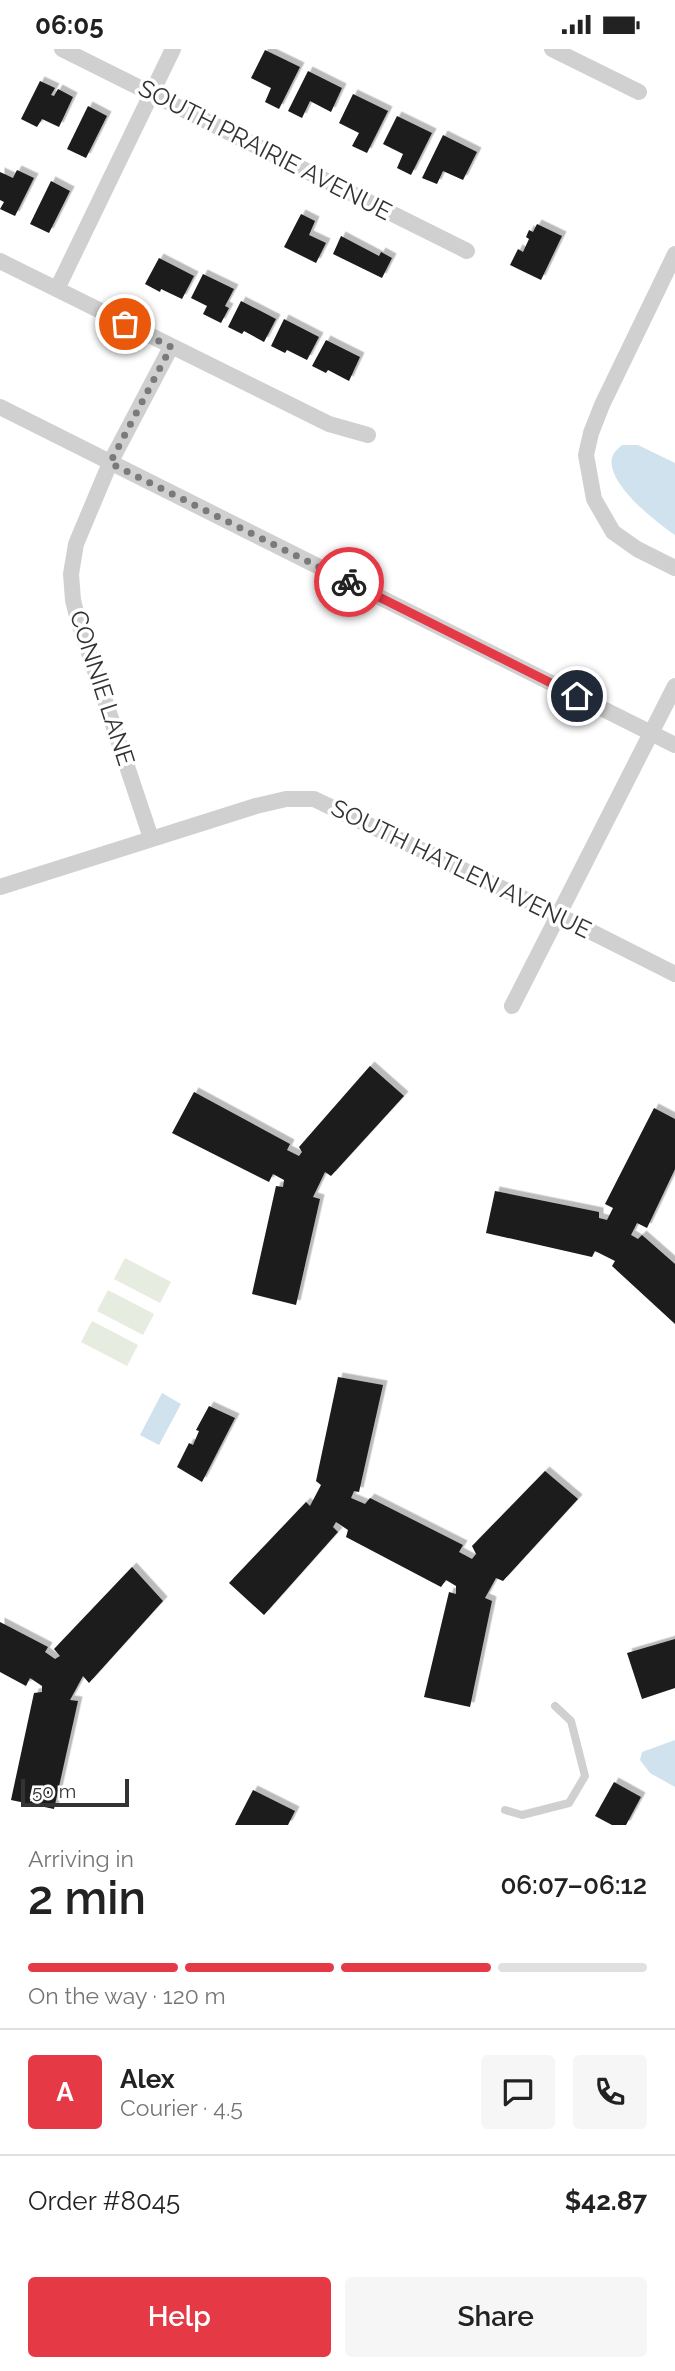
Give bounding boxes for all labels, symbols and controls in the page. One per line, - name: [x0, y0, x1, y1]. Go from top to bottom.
- text: 06:05: [35, 10, 104, 40]
- street label: SOUTH PRAIRIE AVENUE: [134, 73, 397, 226]
- pin: [95, 294, 155, 354]
- icon: bag: [106, 305, 144, 343]
- courier: [314, 547, 384, 617]
- icon: bike: [330, 563, 368, 601]
- street label: CONNIE LANE: [64, 607, 141, 769]
- pin: [547, 666, 607, 726]
- icon: home: [558, 677, 596, 715]
- street label: SOUTH HATLEN AVENUE: [326, 793, 596, 944]
- scale bar: [21, 1776, 130, 1808]
- text: 50 m: [32, 1780, 76, 1802]
- text: Arriving in: [28, 1845, 134, 1872]
- text: 06:07–06:12: [500, 1870, 647, 1900]
- text: 2 min: [28, 1871, 146, 1925]
- text: On the way · 120 m: [28, 1982, 226, 2009]
- button: chat: [481, 2055, 555, 2129]
- button: phone: [573, 2055, 647, 2129]
- text: Alex: [120, 2064, 175, 2094]
- text: A: [56, 2077, 74, 2107]
- text: Courier · 4.5: [120, 2094, 243, 2121]
- text: Order #8045: [28, 2186, 180, 2216]
- text: $42.87: [565, 2186, 647, 2216]
- button: Help: [28, 2277, 331, 2357]
- button: Share: [345, 2277, 647, 2357]

